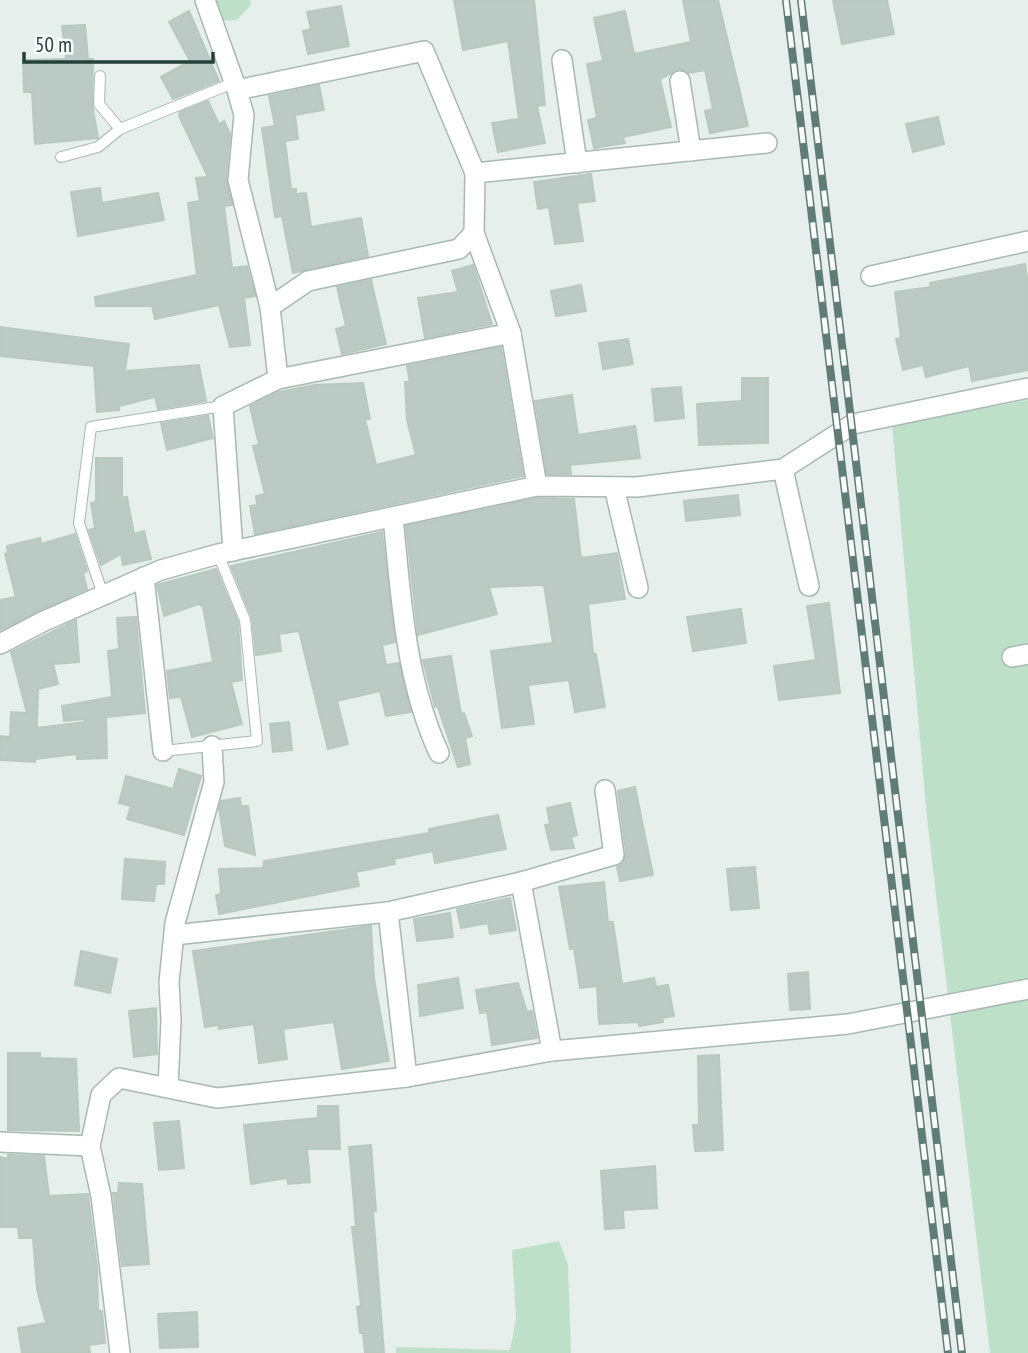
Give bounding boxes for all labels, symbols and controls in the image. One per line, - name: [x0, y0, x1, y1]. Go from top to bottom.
- scale bar: [24, 21, 214, 65]
- text: 50 m: [35, 31, 72, 58]

